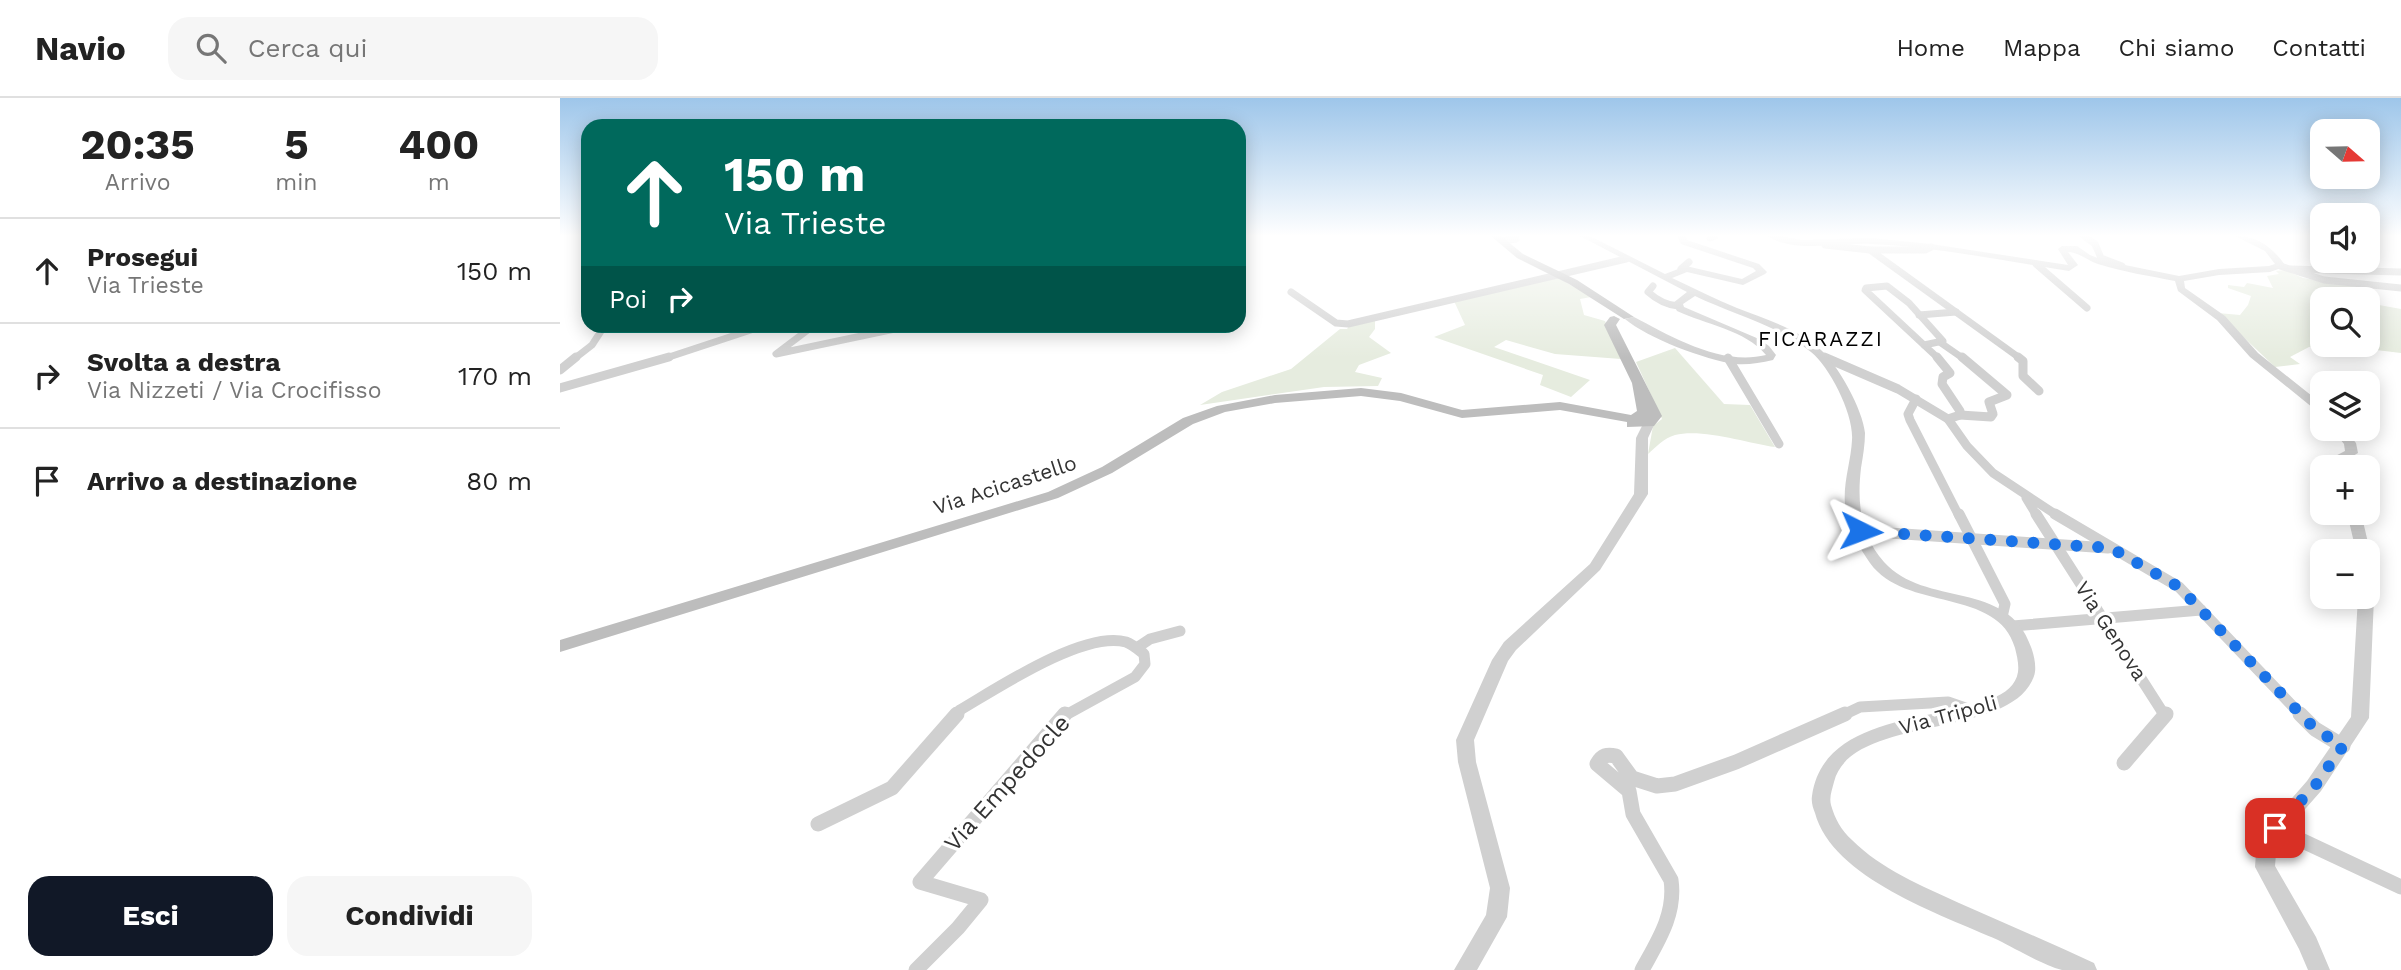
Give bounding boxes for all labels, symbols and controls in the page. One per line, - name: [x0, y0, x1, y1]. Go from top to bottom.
- search box: [168, 17, 658, 80]
- text: Navio: [35, 29, 126, 68]
- icon: search: [192, 29, 230, 67]
- text: Cerca qui: [248, 33, 368, 63]
- text: Home: [1896, 34, 1965, 62]
- text: Mappa: [2003, 34, 2081, 62]
- text: Chi siamo: [2119, 34, 2234, 62]
- text: Contatti: [2272, 34, 2366, 62]
- north arrow: [2310, 119, 2380, 189]
- map controls: [2310, 119, 2380, 609]
- text: 20:35: [81, 120, 195, 169]
- text: 5: [284, 120, 309, 169]
- text: 400: [398, 120, 479, 169]
- text: 150 m: [724, 145, 865, 203]
- icon: ahead: [609, 147, 700, 238]
- text: Arrivo: [105, 169, 171, 196]
- text: min: [275, 169, 318, 196]
- text: m: [428, 169, 450, 196]
- button: sound: [2310, 203, 2380, 273]
- text: Via Trieste: [724, 204, 887, 242]
- text: Prosegui: [87, 242, 198, 272]
- icon: ahead: [28, 252, 66, 290]
- text: 150 m: [457, 256, 532, 286]
- text: Via Trieste: [87, 272, 204, 299]
- icon: right: [661, 280, 699, 318]
- text: Poi: [609, 284, 647, 314]
- button: search: [2310, 287, 2380, 357]
- district label: FICARAZZI: [1758, 326, 1884, 351]
- text: Svolta a destra: [87, 347, 280, 377]
- icon: right: [28, 357, 66, 395]
- text: 170 m: [458, 361, 532, 391]
- button: layers: [2310, 371, 2380, 441]
- text: Via Nizzeti / Via Crocifisso: [87, 377, 382, 404]
- street label: Via Acicastello: [930, 450, 1080, 519]
- button: +: [2310, 455, 2380, 525]
- icon: arrive: [28, 462, 66, 500]
- text: Arrivo a destinazione: [87, 466, 357, 496]
- text: 80 m: [466, 466, 532, 496]
- position arrow: [1824, 494, 1898, 568]
- button: −: [2310, 539, 2380, 609]
- street label: Via Genova: [2070, 576, 2153, 685]
- street label: Via Tripoli: [1896, 689, 2000, 740]
- street label: Via Empedocle: [938, 709, 1076, 857]
- pin: [2245, 798, 2305, 858]
- icon: arrive: [2256, 809, 2294, 847]
- button: Esci: [28, 876, 273, 956]
- button: Condividi: [287, 876, 532, 956]

